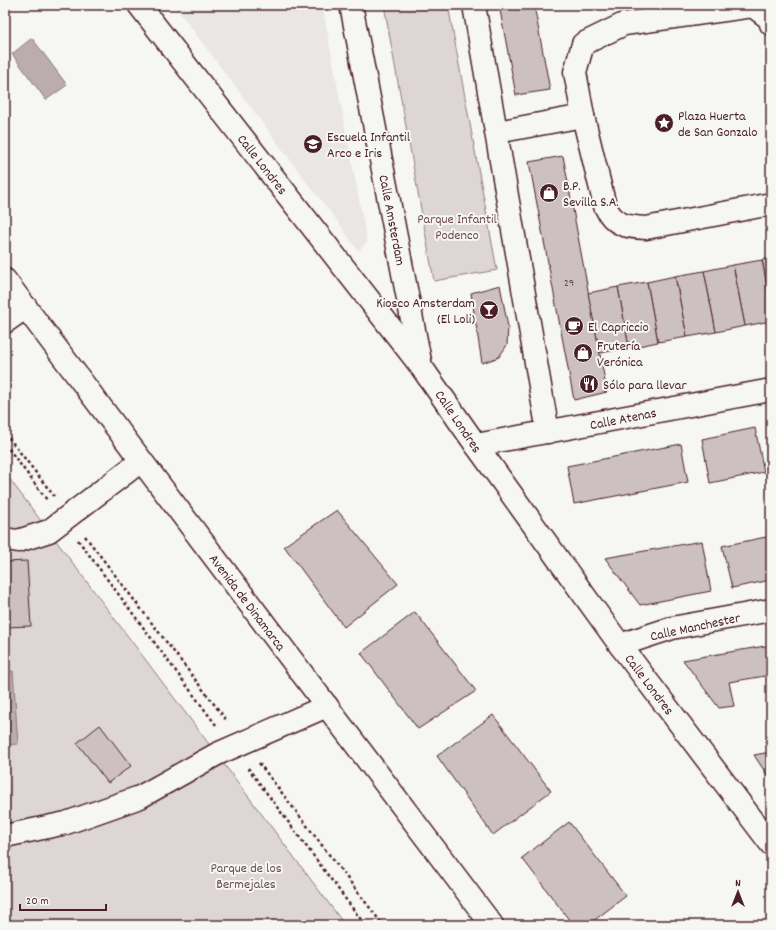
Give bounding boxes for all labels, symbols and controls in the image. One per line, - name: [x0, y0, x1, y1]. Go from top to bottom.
- place label: Plaza Huerta de San Gonzalo: [678, 107, 758, 143]
- place icon: Plaza Huerta de San Gonzalo: [653, 112, 675, 134]
- place label: Escuela Infantil Arco e Iris: [327, 128, 411, 164]
- street label: Calle Londres: [231, 131, 291, 200]
- school or university icon: Escuela Infantil Arco e Iris: [302, 133, 324, 155]
- street label: Calle Amsterdam: [372, 173, 410, 267]
- place label: B.P. Sevilla S.A.: [563, 177, 619, 213]
- shop icon: B.P. Sevilla S.A.: [538, 182, 560, 204]
- park label: Parque Infantil Podenco: [417, 210, 497, 246]
- house number: 29: [564, 275, 574, 292]
- place label: Kiosco Amsterdam (El Loli): [376, 294, 475, 330]
- bar icon: Kiosco Amsterdam (El Loli): [478, 299, 500, 321]
- cafe icon: El Capriccio: [563, 315, 585, 337]
- place label: El Capriccio: [588, 318, 649, 338]
- place label: Frutería Verónica: [597, 337, 643, 373]
- shop icon: Frutería Verónica: [572, 342, 594, 364]
- restaurant icon: Sólo para llevar: [578, 373, 600, 395]
- place label: Sólo para llevar: [603, 376, 687, 396]
- street label: Calle Londres: [429, 387, 486, 458]
- street label: Calle Atenas: [588, 404, 658, 436]
- street label: Avenida de Dinamarca: [203, 550, 290, 656]
- street label: Calle Manchester: [649, 609, 743, 647]
- street label: Calle Londres: [619, 651, 678, 720]
- park label: Parque de los Bermejales: [210, 859, 282, 895]
- north arrow: [718, 872, 758, 912]
- text: N: [735, 876, 741, 892]
- scale bar: [20, 886, 106, 912]
- text: 20 m: [26, 893, 49, 910]

